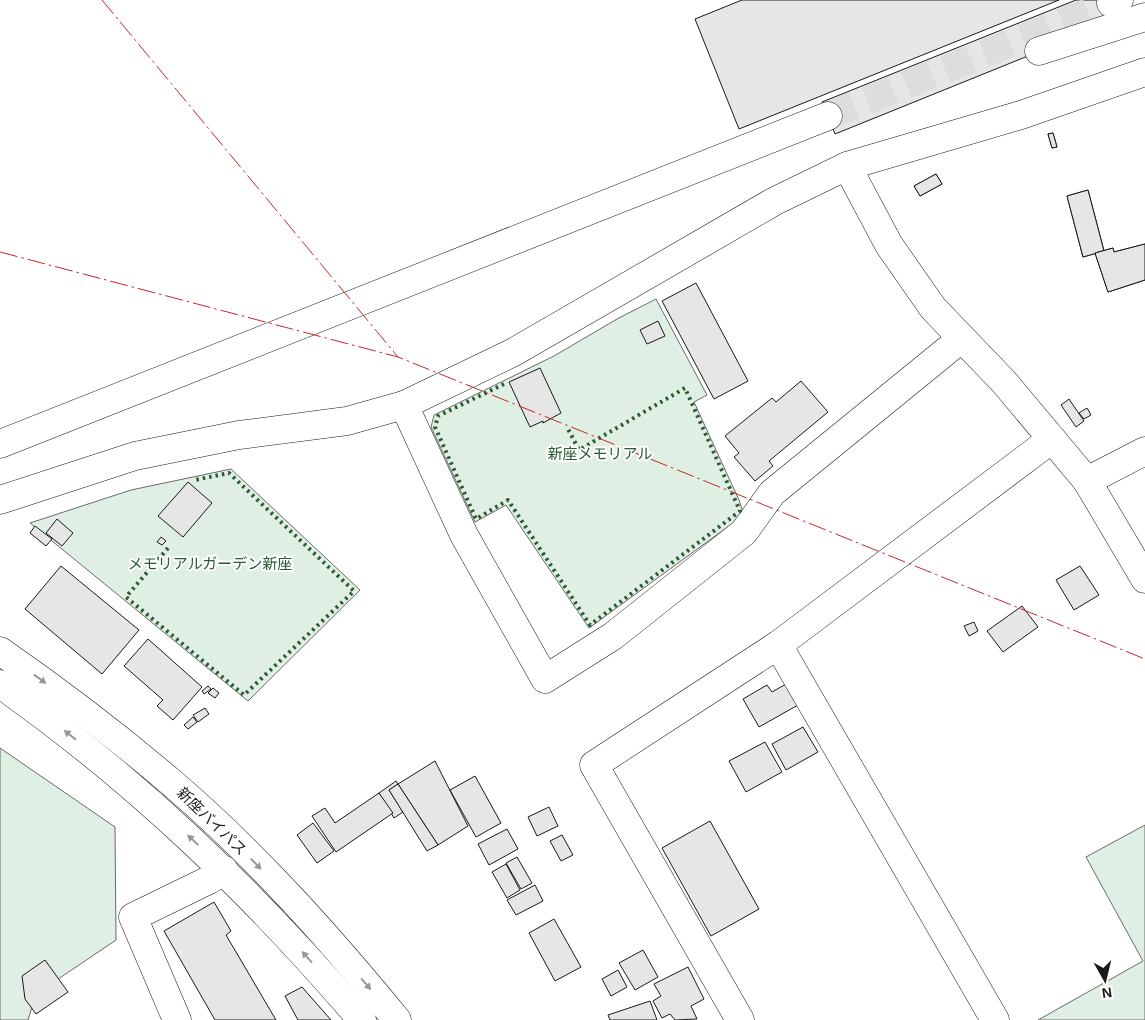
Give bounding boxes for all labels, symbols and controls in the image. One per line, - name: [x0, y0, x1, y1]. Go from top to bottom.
- park label: 新座メモリアル: [548, 445, 652, 462]
- park label: メモリアルガーデン新座: [128, 555, 292, 572]
- one-way arrow: [33, 674, 47, 684]
- one-way arrow: [64, 730, 77, 741]
- street label: 新座バイパス: [174, 784, 250, 858]
- one-way arrow: [188, 834, 200, 846]
- one-way arrow: [250, 858, 262, 870]
- one-way arrow: [301, 951, 312, 964]
- north arrow: [1080, 955, 1130, 1005]
- one-way arrow: [360, 977, 372, 989]
- text: N: [1101, 984, 1113, 1002]

